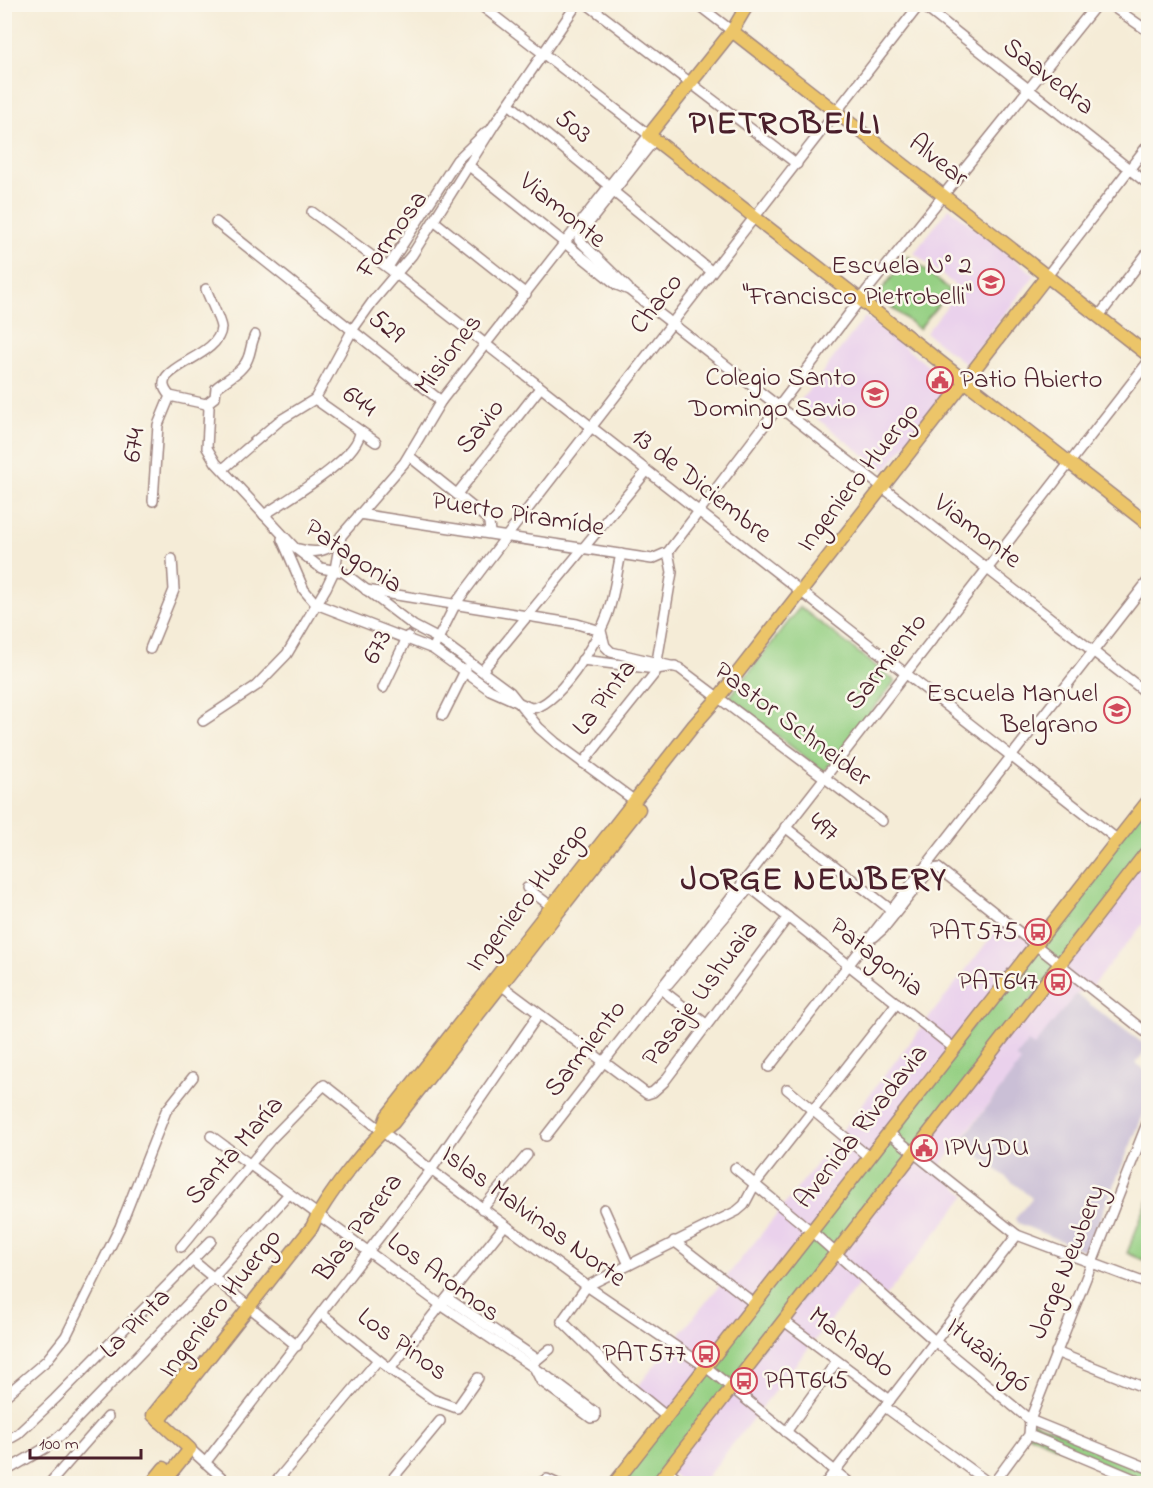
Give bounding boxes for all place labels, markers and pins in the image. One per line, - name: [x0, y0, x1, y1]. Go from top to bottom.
- place label: Escuela N° 2 "Francisco Pietrobelli": [742, 247, 972, 317]
- school or university icon: Escuela N° 2 "Francisco Pietrobelli": [976, 267, 1006, 297]
- place label: Colegio Santo Domingo Savio: [688, 359, 856, 429]
- place label: Patio Abierto: [960, 361, 1103, 400]
- public building icon: Patio Abierto: [925, 365, 955, 395]
- school or university icon: Colegio Santo Domingo Savio: [860, 379, 890, 409]
- place label: Escuela Manuel Belgrano: [926, 675, 1098, 745]
- school or university icon: Escuela Manuel Belgrano: [1102, 695, 1132, 725]
- place label: PAT575: [930, 913, 1018, 952]
- bus stop icon: PAT575: [1023, 917, 1053, 947]
- place label: PAT647: [958, 963, 1038, 1002]
- bus stop icon: PAT647: [1043, 967, 1073, 997]
- place label: IPVyDU: [944, 1129, 1029, 1168]
- public building icon: IPVyDU: [909, 1133, 939, 1163]
- place label: PAT577: [602, 1335, 686, 1374]
- bus stop icon: PAT577: [691, 1339, 721, 1369]
- place label: PAT645: [764, 1362, 849, 1401]
- bus stop icon: PAT645: [729, 1366, 759, 1396]

